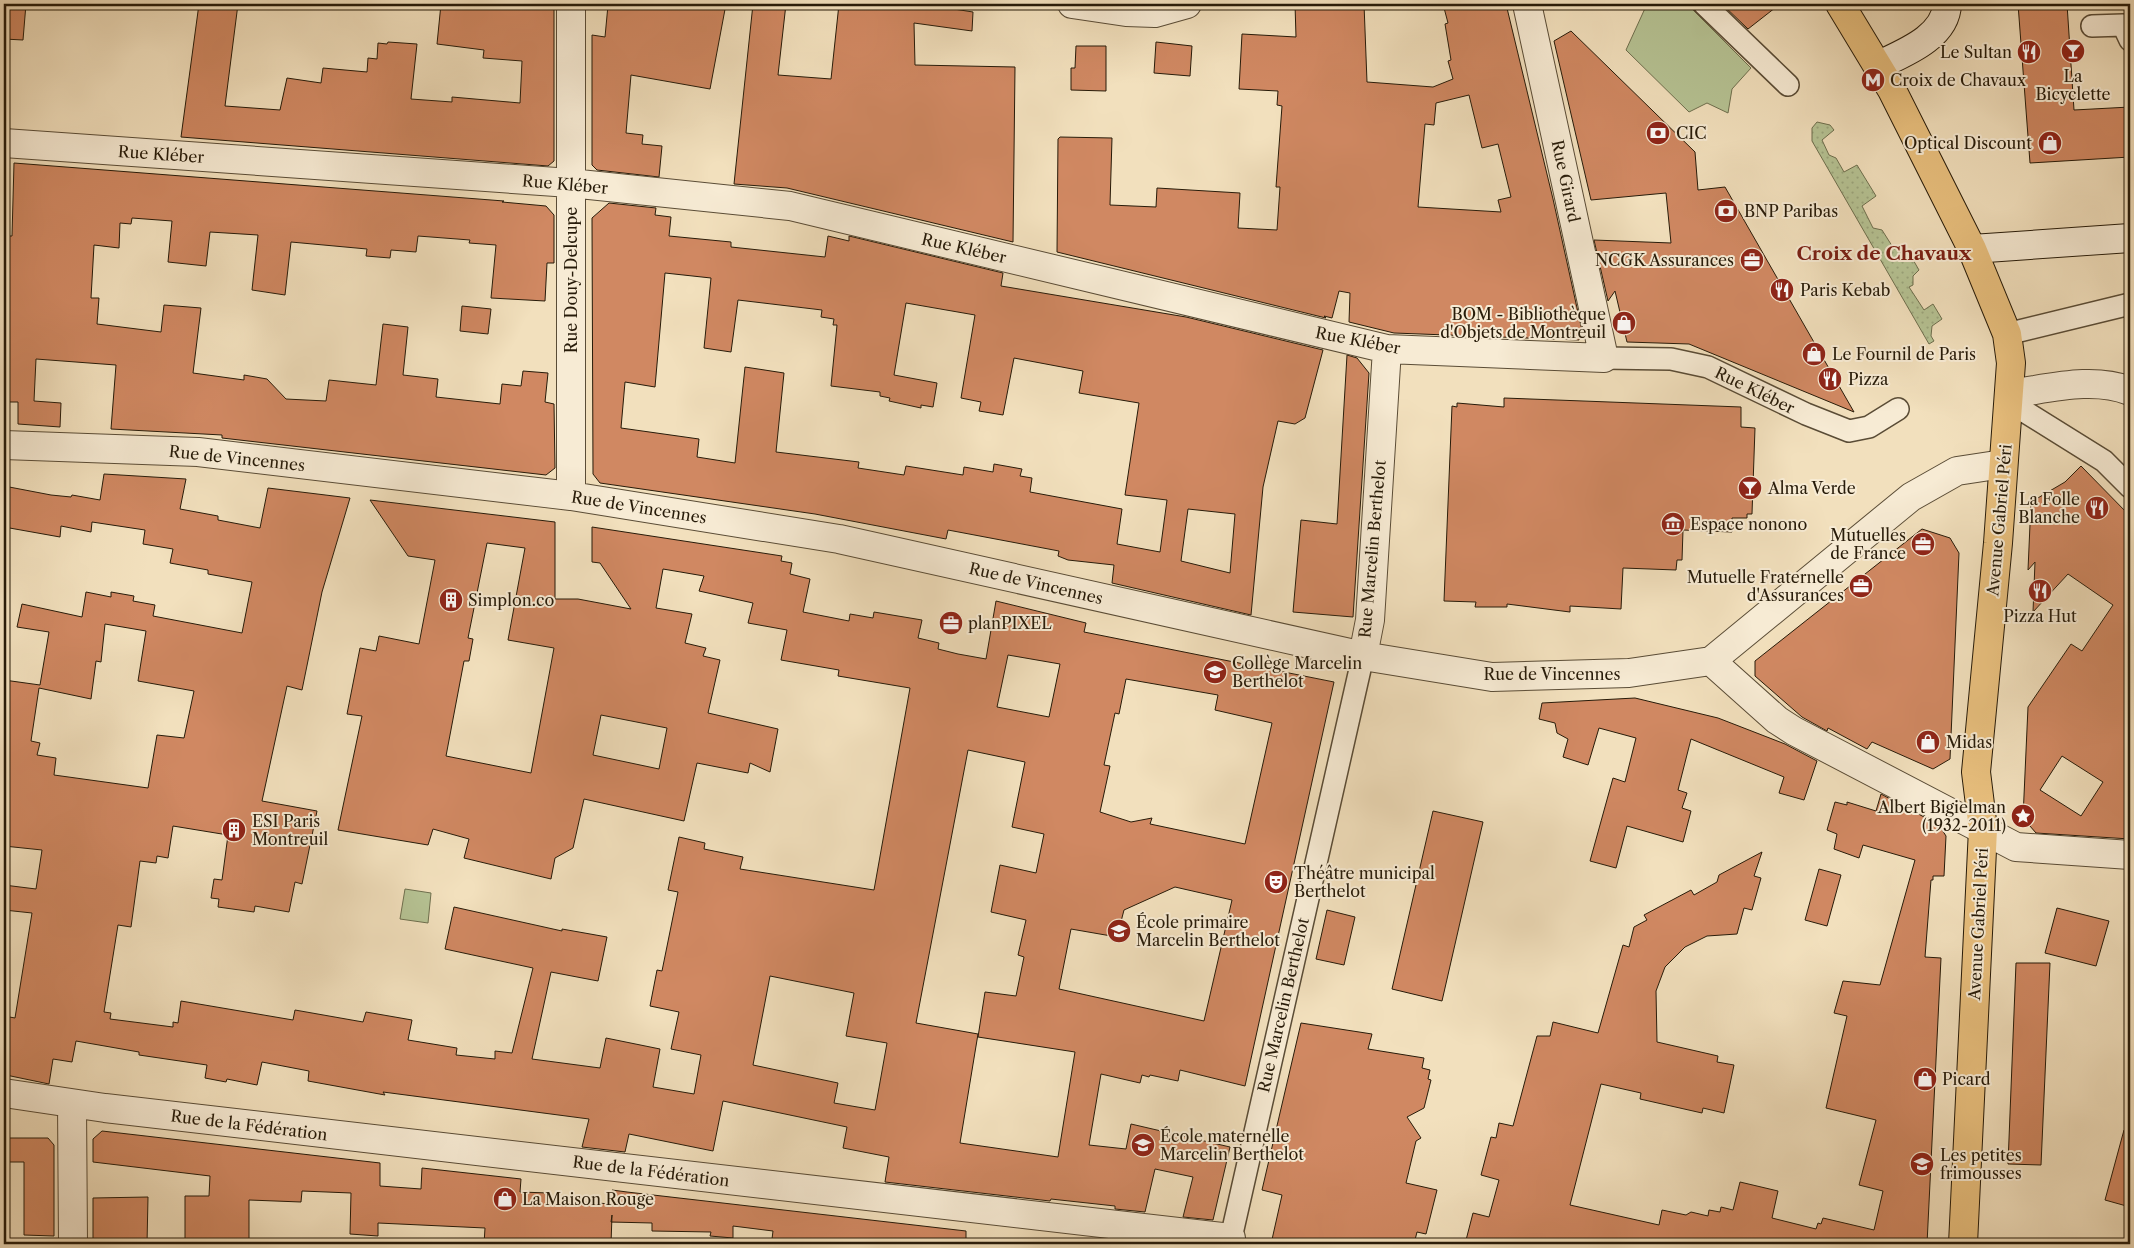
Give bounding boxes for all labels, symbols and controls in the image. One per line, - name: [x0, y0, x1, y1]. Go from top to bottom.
- bar icon: La Bicyclette: [2060, 38, 2086, 64]
- restaurant icon: Le Sultan: [2016, 39, 2042, 65]
- place label: Le Sultan: [1940, 42, 2012, 62]
- place label: La Bicyclette: [2035, 66, 2111, 104]
- metro station icon: Croix de Chavaux: [1860, 67, 1886, 93]
- place label: Croix de Chavaux: [1890, 70, 2027, 90]
- bank icon: CIC: [1645, 120, 1671, 146]
- place label: CIC: [1676, 123, 1707, 143]
- shop icon: Optical Discount: [2037, 130, 2063, 156]
- place label: Optical Discount: [1904, 133, 2032, 153]
- street label: Rue Girard: [1547, 138, 1585, 224]
- street label: Rue Kléber: [117, 141, 205, 167]
- street label: Rue Kléber: [521, 170, 609, 198]
- bank icon: BNP Paribas: [1713, 198, 1739, 224]
- place label: BNP Paribas: [1744, 201, 1838, 221]
- street label: Rue Douy-Delcupe: [561, 207, 581, 353]
- street label: Rue Kléber: [920, 229, 1009, 268]
- district label: Croix de Chavaux: [1797, 242, 1972, 265]
- office icon: NCGK Assurances: [1739, 247, 1765, 273]
- place label: NCGK Assurances: [1595, 250, 1734, 270]
- restaurant icon: Paris Kebab: [1769, 277, 1795, 303]
- place label: Paris Kebab: [1800, 280, 1890, 300]
- place label: BOM - Bibliothèque d'Objets de Montreuil: [1440, 304, 1606, 342]
- shop icon: BOM - Bibliothèque d'Objets de Montreuil: [1611, 310, 1637, 336]
- street label: Rue Kléber: [1314, 322, 1403, 358]
- shop icon: Le Fournil de Paris: [1801, 341, 1827, 367]
- place label: Le Fournil de Paris: [1832, 344, 1976, 364]
- street label: Rue Kléber: [1712, 362, 1798, 418]
- restaurant icon: Pizza: [1817, 366, 1843, 392]
- place label: Pizza: [1848, 369, 1889, 389]
- street label: Rue de Vincennes: [168, 441, 306, 475]
- street label: Avenue Gabriel Péri: [1982, 443, 2016, 598]
- street label: Rue Marcelin Berthelot: [1354, 459, 1390, 639]
- bar icon: Alma Verde: [1737, 475, 1763, 501]
- place label: Alma Verde: [1767, 478, 1856, 498]
- street label: Rue de Vincennes: [570, 486, 708, 528]
- place label: La Folle Blanche: [2018, 489, 2080, 527]
- restaurant icon: La Folle Blanche: [2084, 495, 2110, 521]
- museum icon: Espace nonono: [1660, 511, 1686, 537]
- place label: Espace nonono: [1690, 514, 1808, 534]
- place label: Mutuelles de France: [1830, 525, 1906, 563]
- office icon: Mutuelles de France: [1910, 531, 1936, 557]
- street label: Rue de Vincennes: [967, 558, 1105, 608]
- place label: Mutuelle Fraternelle d'Assurances: [1687, 567, 1844, 605]
- office icon: Mutuelle Fraternelle d'Assurances: [1848, 573, 1874, 599]
- restaurant icon: Pizza Hut: [2027, 578, 2053, 604]
- building icon: Simplon.co: [438, 587, 464, 613]
- place label: Simplon.co: [468, 590, 554, 610]
- place label: Pizza Hut: [2003, 606, 2077, 626]
- office icon: planPIXEL: [938, 610, 964, 636]
- place label: planPIXEL: [968, 613, 1052, 633]
- place label: Collège Marcelin Berthelot: [1232, 653, 1362, 691]
- school or university icon: Collège Marcelin Berthelot: [1202, 659, 1228, 685]
- street label: Rue de Vincennes: [1484, 664, 1620, 684]
- shop icon: Midas: [1915, 729, 1941, 755]
- place label: Midas: [1946, 732, 1992, 752]
- place label: Albert Bigielman (1932-2011): [1877, 797, 2006, 835]
- place icon: Albert Bigielman (1932-2011): [2010, 803, 2036, 829]
- place label: ESI Paris Montreuil: [252, 811, 328, 849]
- building icon: ESI Paris Montreuil: [221, 817, 247, 843]
- street label: Avenue Gabriel Péri: [1964, 847, 1992, 1002]
- place label: Théâtre municipal Berthelot: [1294, 863, 1435, 901]
- theatre icon: Théâtre municipal Berthelot: [1263, 869, 1289, 895]
- place label: École primaire Marcelin Berthelot: [1136, 912, 1280, 950]
- street label: Rue Marcelin Berthelot: [1253, 915, 1313, 1094]
- school or university icon: École primaire Marcelin Berthelot: [1106, 918, 1132, 944]
- shop icon: Picard: [1912, 1066, 1938, 1092]
- place label: Picard: [1942, 1069, 1991, 1089]
- street label: Rue de la Fédération: [169, 1105, 329, 1145]
- place label: École maternelle Marcelin Berthelot: [1160, 1126, 1304, 1164]
- school or university icon: École maternelle Marcelin Berthelot: [1130, 1132, 1156, 1158]
- place label: Les petites frimousses: [1940, 1145, 2022, 1183]
- street label: Rue de la Fédération: [571, 1151, 731, 1191]
- school or university icon: Les petites frimousses: [1909, 1151, 1935, 1177]
- shop icon: La Maison Rouge: [492, 1186, 518, 1212]
- place label: La Maison Rouge: [522, 1189, 654, 1209]

